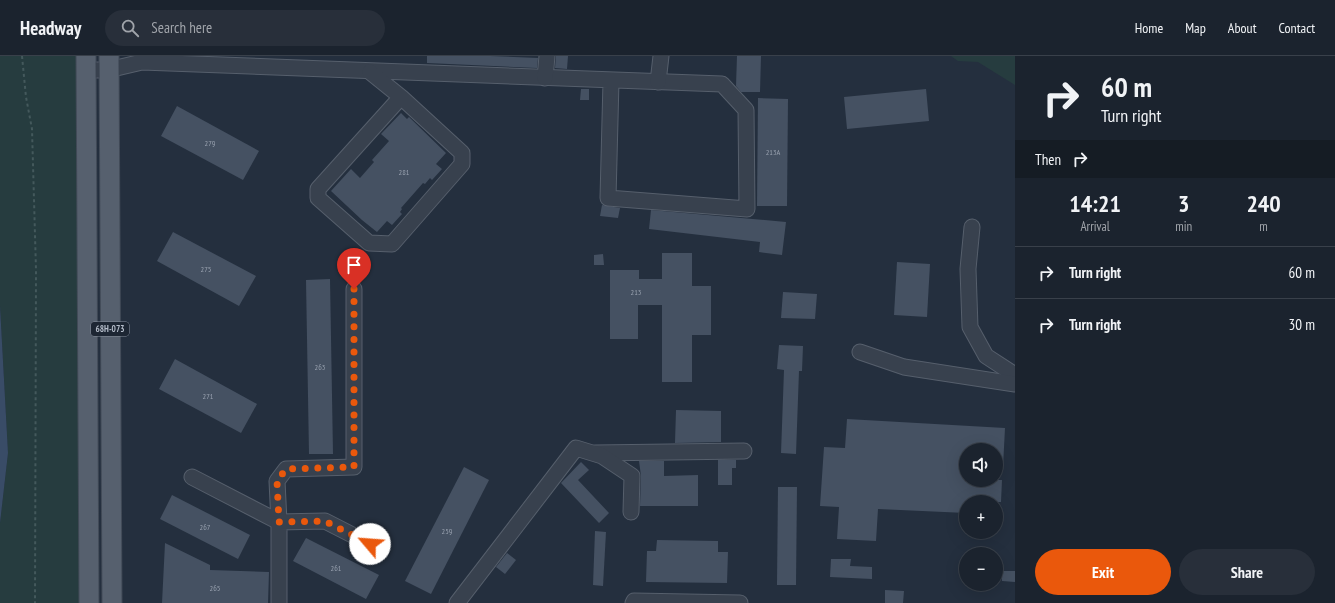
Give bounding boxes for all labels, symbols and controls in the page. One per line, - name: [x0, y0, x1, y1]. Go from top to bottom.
- search box: [105, 10, 385, 46]
- text: Headway: [20, 16, 81, 40]
- icon: search: [119, 17, 141, 39]
- text: Search here: [151, 18, 212, 37]
- text: Home: [1135, 19, 1163, 37]
- text: Map: [1185, 19, 1206, 37]
- text: About: [1228, 19, 1257, 37]
- text: Contact: [1279, 19, 1315, 37]
- text: 60 m: [1101, 68, 1152, 105]
- icon: right: [1035, 72, 1087, 124]
- text: Turn right: [1101, 104, 1161, 127]
- house number: 279: [205, 138, 216, 148]
- house number: 213А: [766, 147, 781, 157]
- icon: right: [1069, 148, 1091, 170]
- text: Then: [1035, 150, 1061, 169]
- house number: 281: [399, 167, 410, 177]
- text: 14:21: [1069, 188, 1121, 219]
- text: 3: [1178, 188, 1189, 219]
- text: 240: [1246, 188, 1281, 219]
- text: Arrival: [1080, 218, 1110, 235]
- text: min: [1175, 218, 1192, 235]
- text: m: [1259, 218, 1268, 235]
- pin: [337, 248, 371, 289]
- icon: arrive: [343, 254, 365, 276]
- icon: right: [1035, 262, 1057, 284]
- text: Turn right: [1069, 263, 1121, 282]
- text: 60 m: [1289, 263, 1315, 282]
- house number: 275: [201, 264, 211, 274]
- house number: 213: [631, 287, 642, 297]
- icon: right: [1035, 314, 1057, 336]
- text: Turn right: [1069, 315, 1121, 334]
- text: 30 m: [1289, 315, 1315, 334]
- road number: 68Н-073: [91, 322, 129, 336]
- house number: 263: [315, 362, 326, 372]
- house number: 271: [203, 391, 214, 401]
- map controls: [959, 443, 1003, 591]
- button: sound: [959, 443, 1003, 487]
- button: +: [959, 495, 1003, 539]
- house number: 267: [200, 522, 211, 532]
- position arrow: [349, 523, 391, 565]
- house number: 259: [442, 526, 453, 536]
- button: −: [959, 547, 1003, 591]
- button: Exit: [1035, 549, 1171, 595]
- button: Share: [1179, 549, 1315, 595]
- house number: 261: [331, 563, 342, 573]
- house number: 265: [210, 583, 220, 593]

